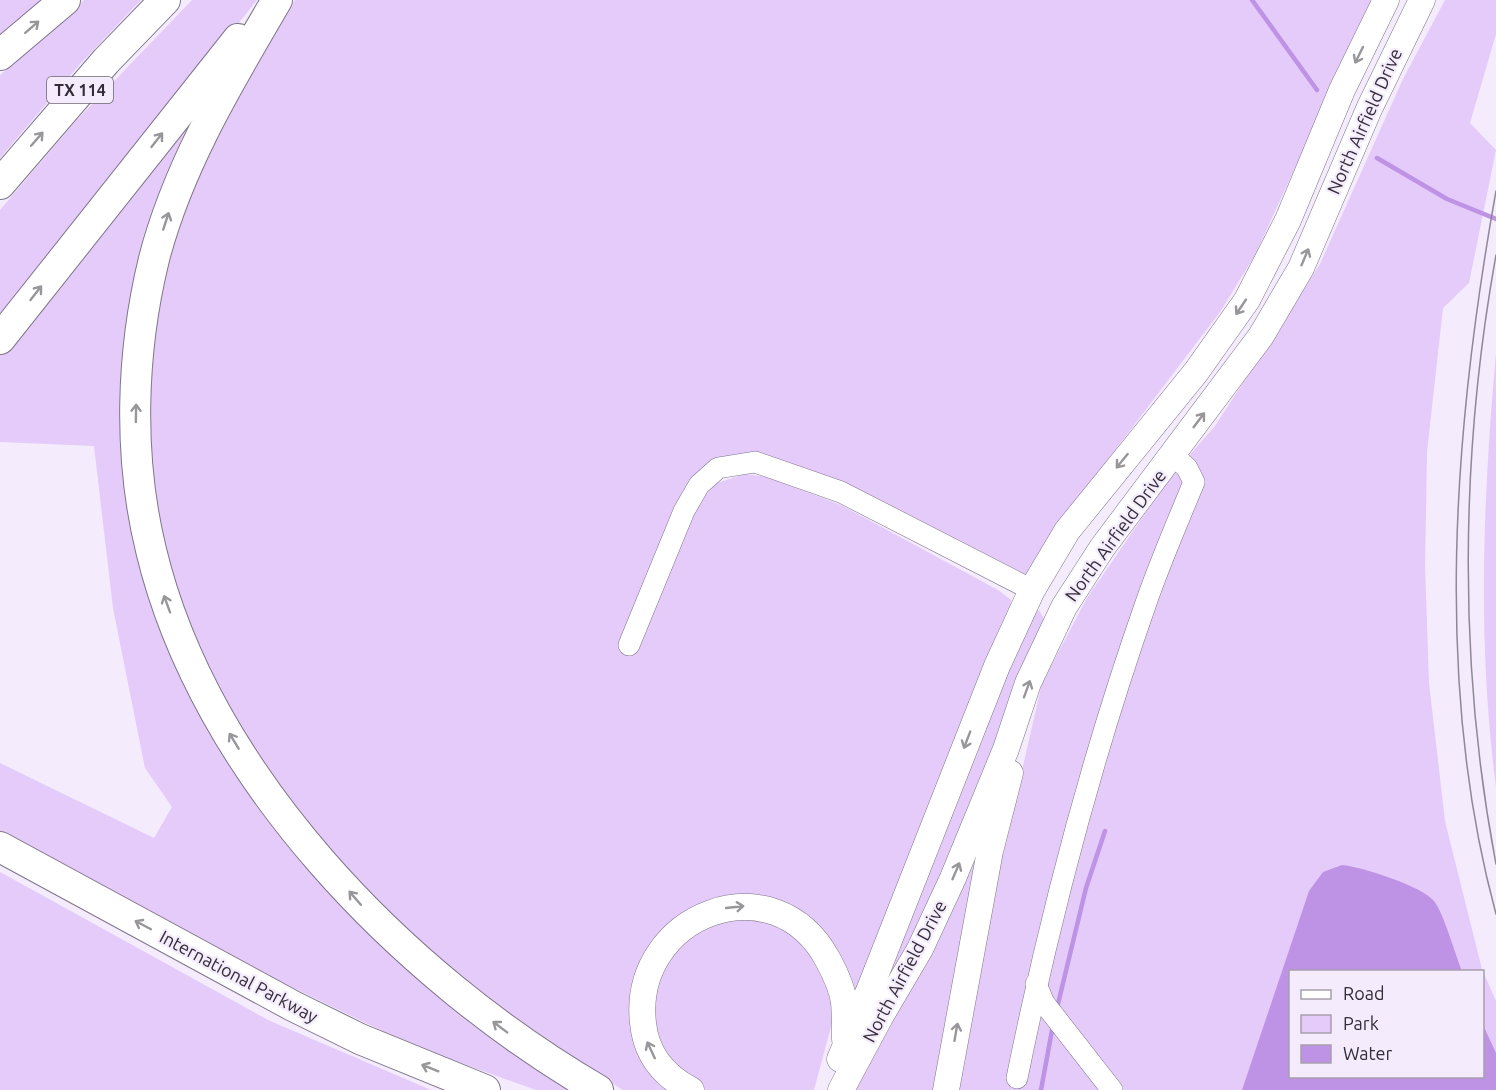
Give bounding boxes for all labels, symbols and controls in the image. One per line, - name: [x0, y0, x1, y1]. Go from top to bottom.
- one-way arrow: [24, 20, 39, 34]
- street label: North Airfield Drive: [1323, 45, 1405, 197]
- one-way arrow: [1353, 45, 1364, 63]
- road number: TX 114: [47, 77, 113, 103]
- one-way arrow: [30, 132, 44, 147]
- one-way arrow: [151, 132, 164, 148]
- one-way arrow: [161, 212, 172, 231]
- one-way arrow: [1300, 249, 1311, 267]
- one-way arrow: [30, 285, 43, 301]
- one-way arrow: [1235, 299, 1247, 315]
- one-way arrow: [130, 403, 142, 423]
- one-way arrow: [1192, 412, 1205, 428]
- one-way arrow: [1115, 453, 1128, 469]
- street label: North Airfield Drive: [1061, 465, 1169, 605]
- one-way arrow: [161, 595, 172, 614]
- one-way arrow: [1022, 680, 1033, 699]
- one-way arrow: [961, 730, 972, 749]
- one-way arrow: [228, 733, 240, 750]
- one-way arrow: [951, 862, 962, 881]
- one-way arrow: [348, 891, 362, 906]
- street label: North Airfield Drive: [858, 897, 950, 1045]
- one-way arrow: [725, 901, 745, 912]
- one-way arrow: [135, 919, 153, 930]
- street label: International Parkway: [157, 926, 322, 1026]
- legend: [1289, 970, 1484, 1078]
- text: Road: [1343, 983, 1385, 1003]
- text: Park: [1343, 1013, 1379, 1033]
- one-way arrow: [493, 1021, 509, 1034]
- one-way arrow: [951, 1023, 962, 1043]
- one-way arrow: [645, 1042, 657, 1060]
- text: Water: [1343, 1043, 1393, 1063]
- one-way arrow: [422, 1062, 440, 1073]

